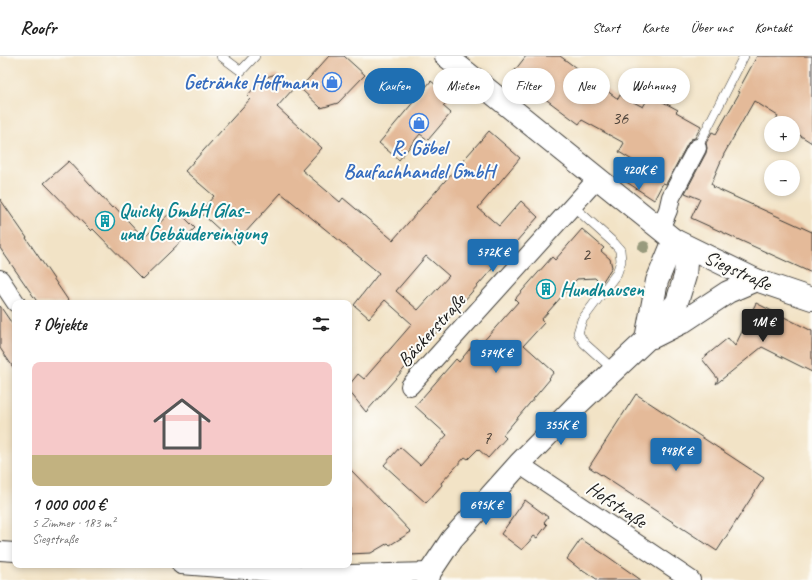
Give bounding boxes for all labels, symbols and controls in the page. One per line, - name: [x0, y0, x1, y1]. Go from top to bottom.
- text: Roofr: [20, 16, 56, 40]
- text: Start: [592, 19, 620, 36]
- text: Karte: [642, 19, 668, 36]
- text: Über uns: [690, 19, 732, 36]
- text: Kontakt: [754, 19, 792, 36]
- chip: Kaufen: [364, 68, 425, 104]
- chip: Mieten: [433, 68, 494, 104]
- chip: Filter: [502, 68, 555, 104]
- chip: Neu: [563, 68, 610, 104]
- chip: Wohnung: [618, 68, 690, 104]
- place label: Getränke Hoffmann: [184, 70, 319, 95]
- shop icon: Getränke Hoffmann: [321, 71, 343, 93]
- house number: 36: [612, 107, 629, 129]
- shop icon: R. Göbel Baufachhandel GmbH: [408, 112, 430, 134]
- map controls: [764, 116, 800, 196]
- button: +: [764, 116, 800, 152]
- place label: R. Göbel Baufachhandel GmbH: [344, 136, 498, 184]
- pin: 420K €: [606, 157, 672, 191]
- button: −: [764, 160, 800, 196]
- text: 420K €: [622, 162, 656, 178]
- place label: Quicky GmbH Glas- und Gebäudereinigung: [119, 198, 269, 246]
- building icon: Quicky GmbH Glas- und Gebäudereinigung: [94, 210, 116, 232]
- pin: 572K €: [460, 239, 526, 273]
- house number: 2: [582, 243, 592, 265]
- text: 572K €: [477, 244, 509, 260]
- street label: Siegstraße: [700, 245, 777, 297]
- place label: Hundhausen: [560, 277, 645, 302]
- building icon: Hundhausen: [535, 278, 557, 300]
- street label: Bäckerstraße: [392, 287, 472, 372]
- pin: 1M €: [739, 309, 787, 343]
- icon: filters: [310, 313, 332, 335]
- text: 7 Objekte: [32, 314, 87, 335]
- text: 1M €: [751, 314, 775, 330]
- pin: 574K €: [463, 340, 529, 374]
- text: 574K €: [480, 345, 512, 361]
- icon: home: [146, 388, 218, 460]
- pin: 355K €: [528, 412, 594, 446]
- text: 355K €: [545, 417, 577, 433]
- house number: 7: [483, 427, 492, 449]
- pin: 948K €: [643, 438, 709, 472]
- text: 948K €: [660, 443, 693, 459]
- street label: Hofstraße: [582, 475, 653, 534]
- pin: 695K €: [453, 492, 519, 526]
- text: 1 000 000 €: [32, 494, 106, 515]
- text: 695K €: [469, 497, 503, 513]
- text: 5 Zimmer · 183 m²: [32, 515, 115, 531]
- text: Siegstraße: [32, 531, 78, 547]

